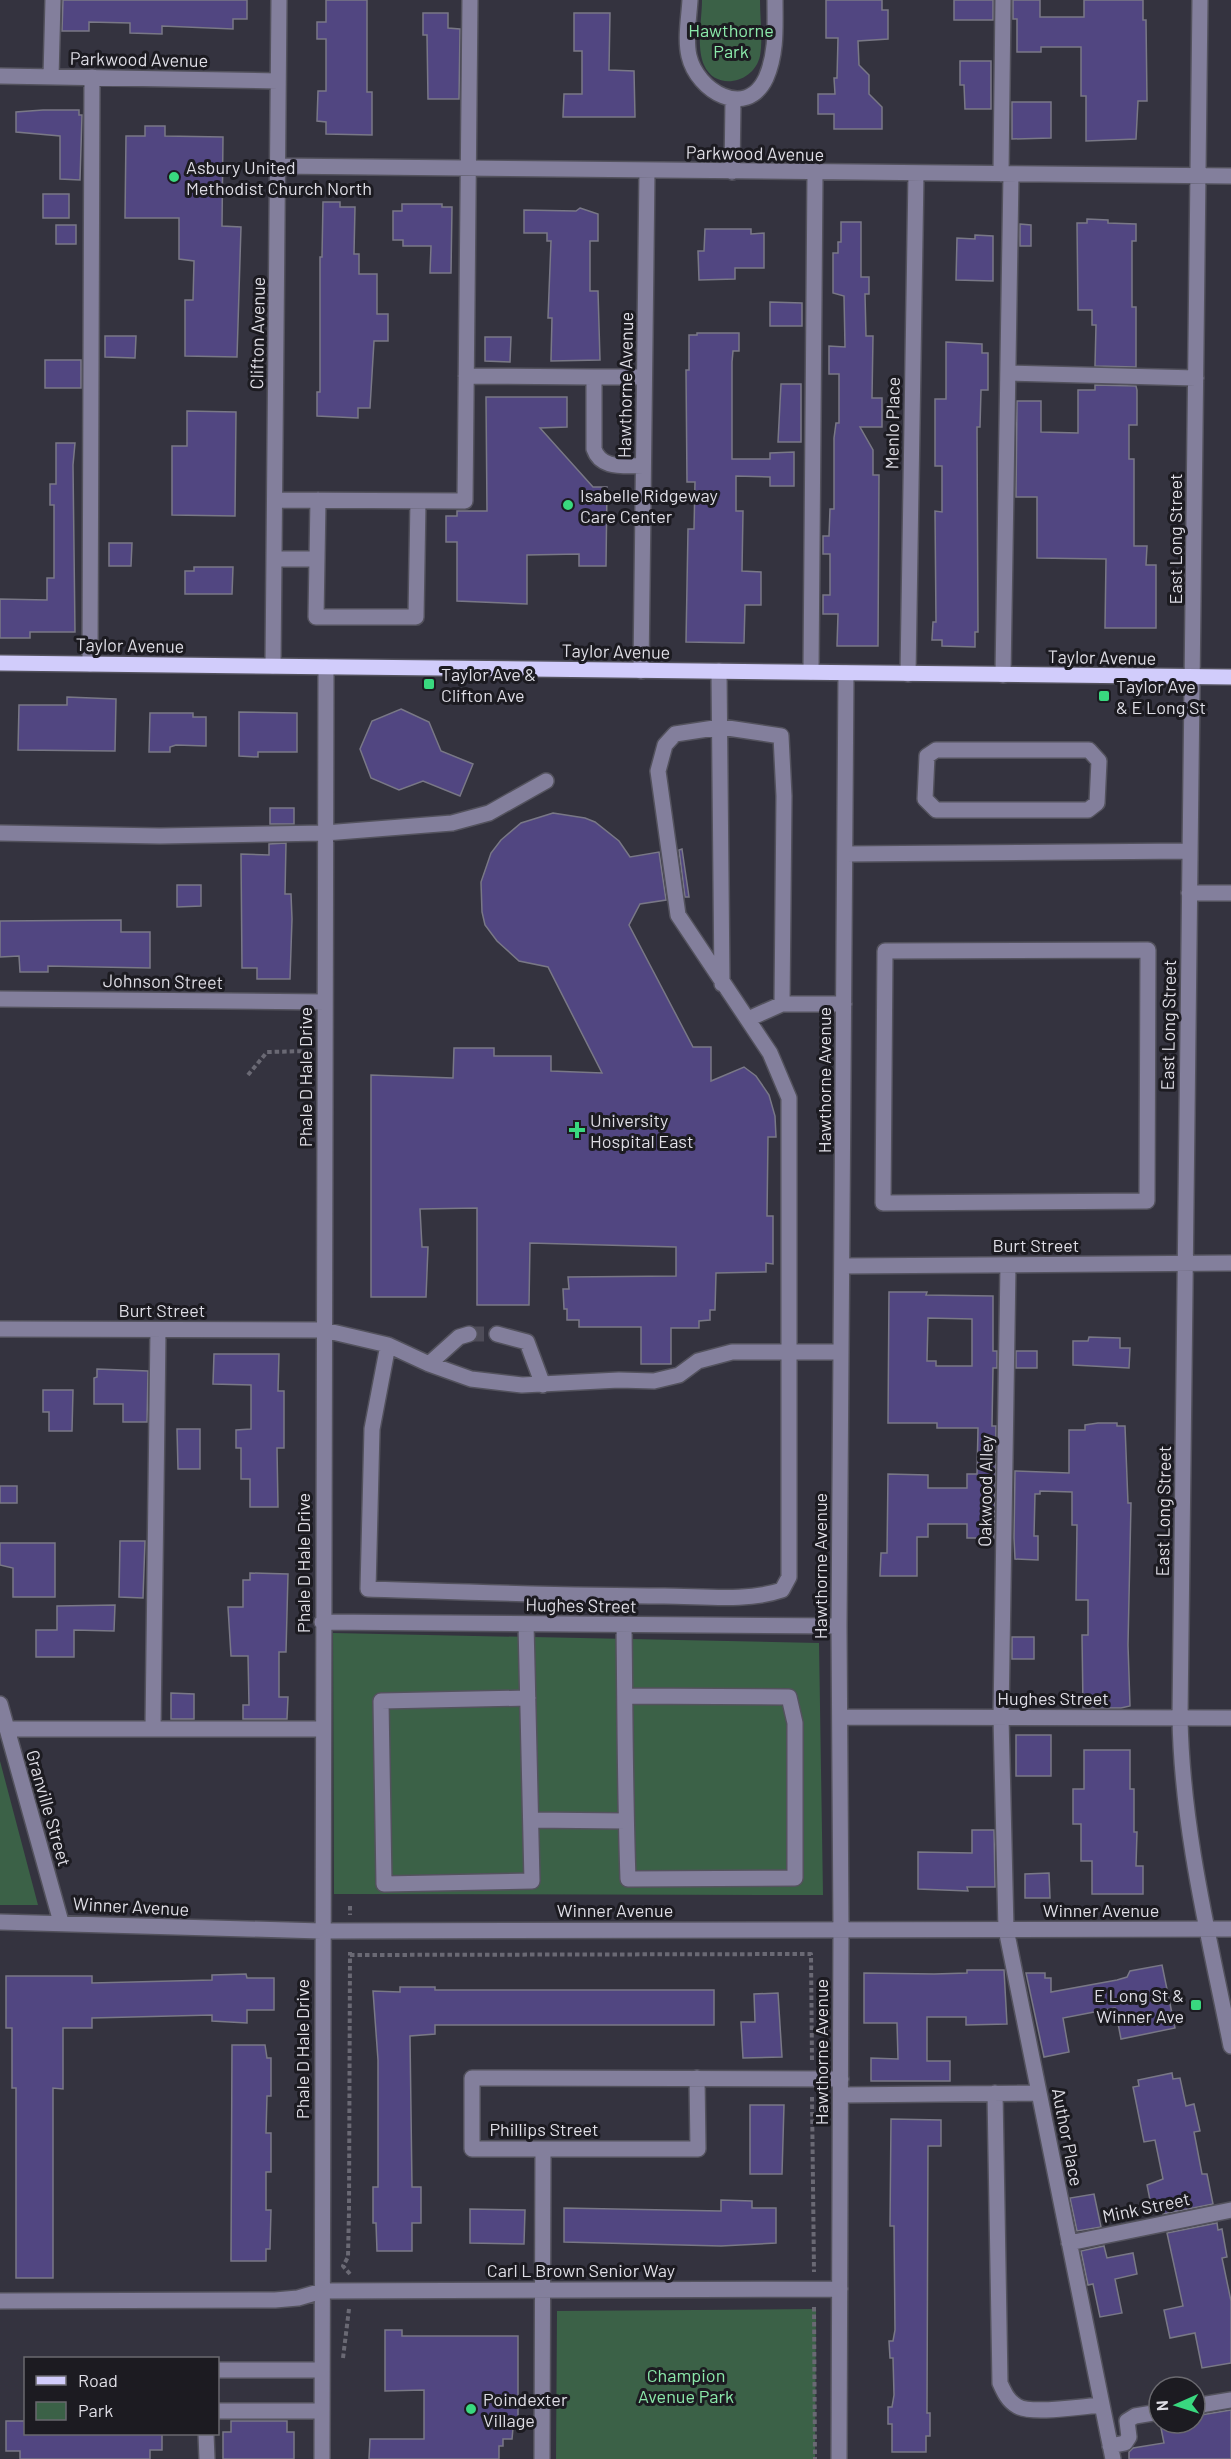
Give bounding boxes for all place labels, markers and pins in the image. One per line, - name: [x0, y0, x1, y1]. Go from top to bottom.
- place label: Asbury United Methodist Church North: [186, 156, 372, 199]
- marker: Asbury United Methodist Church North: [167, 170, 181, 184]
- place label: Isabelle Ridgeway Care Center: [580, 484, 718, 527]
- marker: Isabelle Ridgeway Care Center: [561, 498, 575, 512]
- place label: Taylor Ave & Clifton Ave: [441, 663, 536, 706]
- place label: Taylor Ave & E Long St: [1116, 675, 1206, 718]
- marker: Taylor Ave & Clifton Ave: [422, 677, 436, 691]
- marker: Taylor Ave & E Long St: [1097, 689, 1111, 703]
- place label: University Hospital East: [590, 1109, 694, 1152]
- marker: University Hospital East: [568, 1121, 586, 1139]
- place label: E Long St & Winner Ave: [1094, 1984, 1184, 2027]
- marker: E Long St & Winner Ave: [1189, 1998, 1203, 2012]
- place label: Poindexter Village: [483, 2388, 568, 2431]
- marker: Poindexter Village: [464, 2402, 478, 2416]

